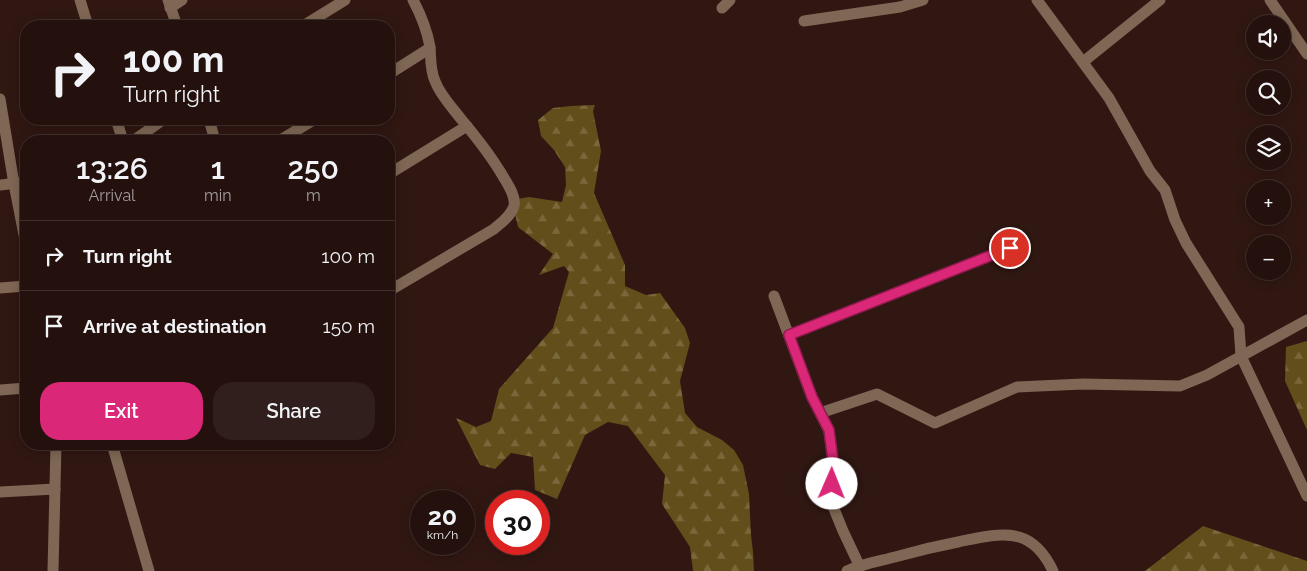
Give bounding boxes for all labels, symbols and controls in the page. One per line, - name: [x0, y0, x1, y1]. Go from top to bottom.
- map controls: [1246, 15, 1291, 280]
- button: sound: [1246, 15, 1291, 60]
- text: 100 m: [123, 39, 224, 80]
- icon: right: [40, 40, 105, 105]
- button: search: [1246, 70, 1291, 115]
- text: Turn right: [123, 81, 220, 107]
- button: layers: [1246, 125, 1291, 170]
- text: 13:26: [76, 151, 148, 186]
- text: 1: [211, 151, 225, 186]
- text: 250: [288, 151, 339, 186]
- button: +: [1246, 180, 1291, 225]
- text: Arrival: [89, 186, 135, 205]
- text: min: [204, 186, 232, 205]
- text: m: [306, 186, 321, 205]
- pin: [989, 227, 1031, 269]
- icon: arrive: [996, 234, 1024, 262]
- button: −: [1246, 235, 1291, 280]
- icon: right: [40, 242, 68, 270]
- text: Turn right: [83, 245, 172, 267]
- text: 100 m: [321, 245, 375, 267]
- icon: arrive: [40, 312, 68, 340]
- text: Arrive at destination: [83, 315, 267, 337]
- text: 150 m: [323, 315, 375, 337]
- button: Exit: [40, 382, 203, 440]
- button: Share: [213, 382, 375, 440]
- position arrow: [805, 457, 857, 509]
- speed limit sign: 30: [485, 490, 550, 555]
- text: 20: [428, 501, 457, 531]
- text: km/h: [427, 528, 458, 542]

